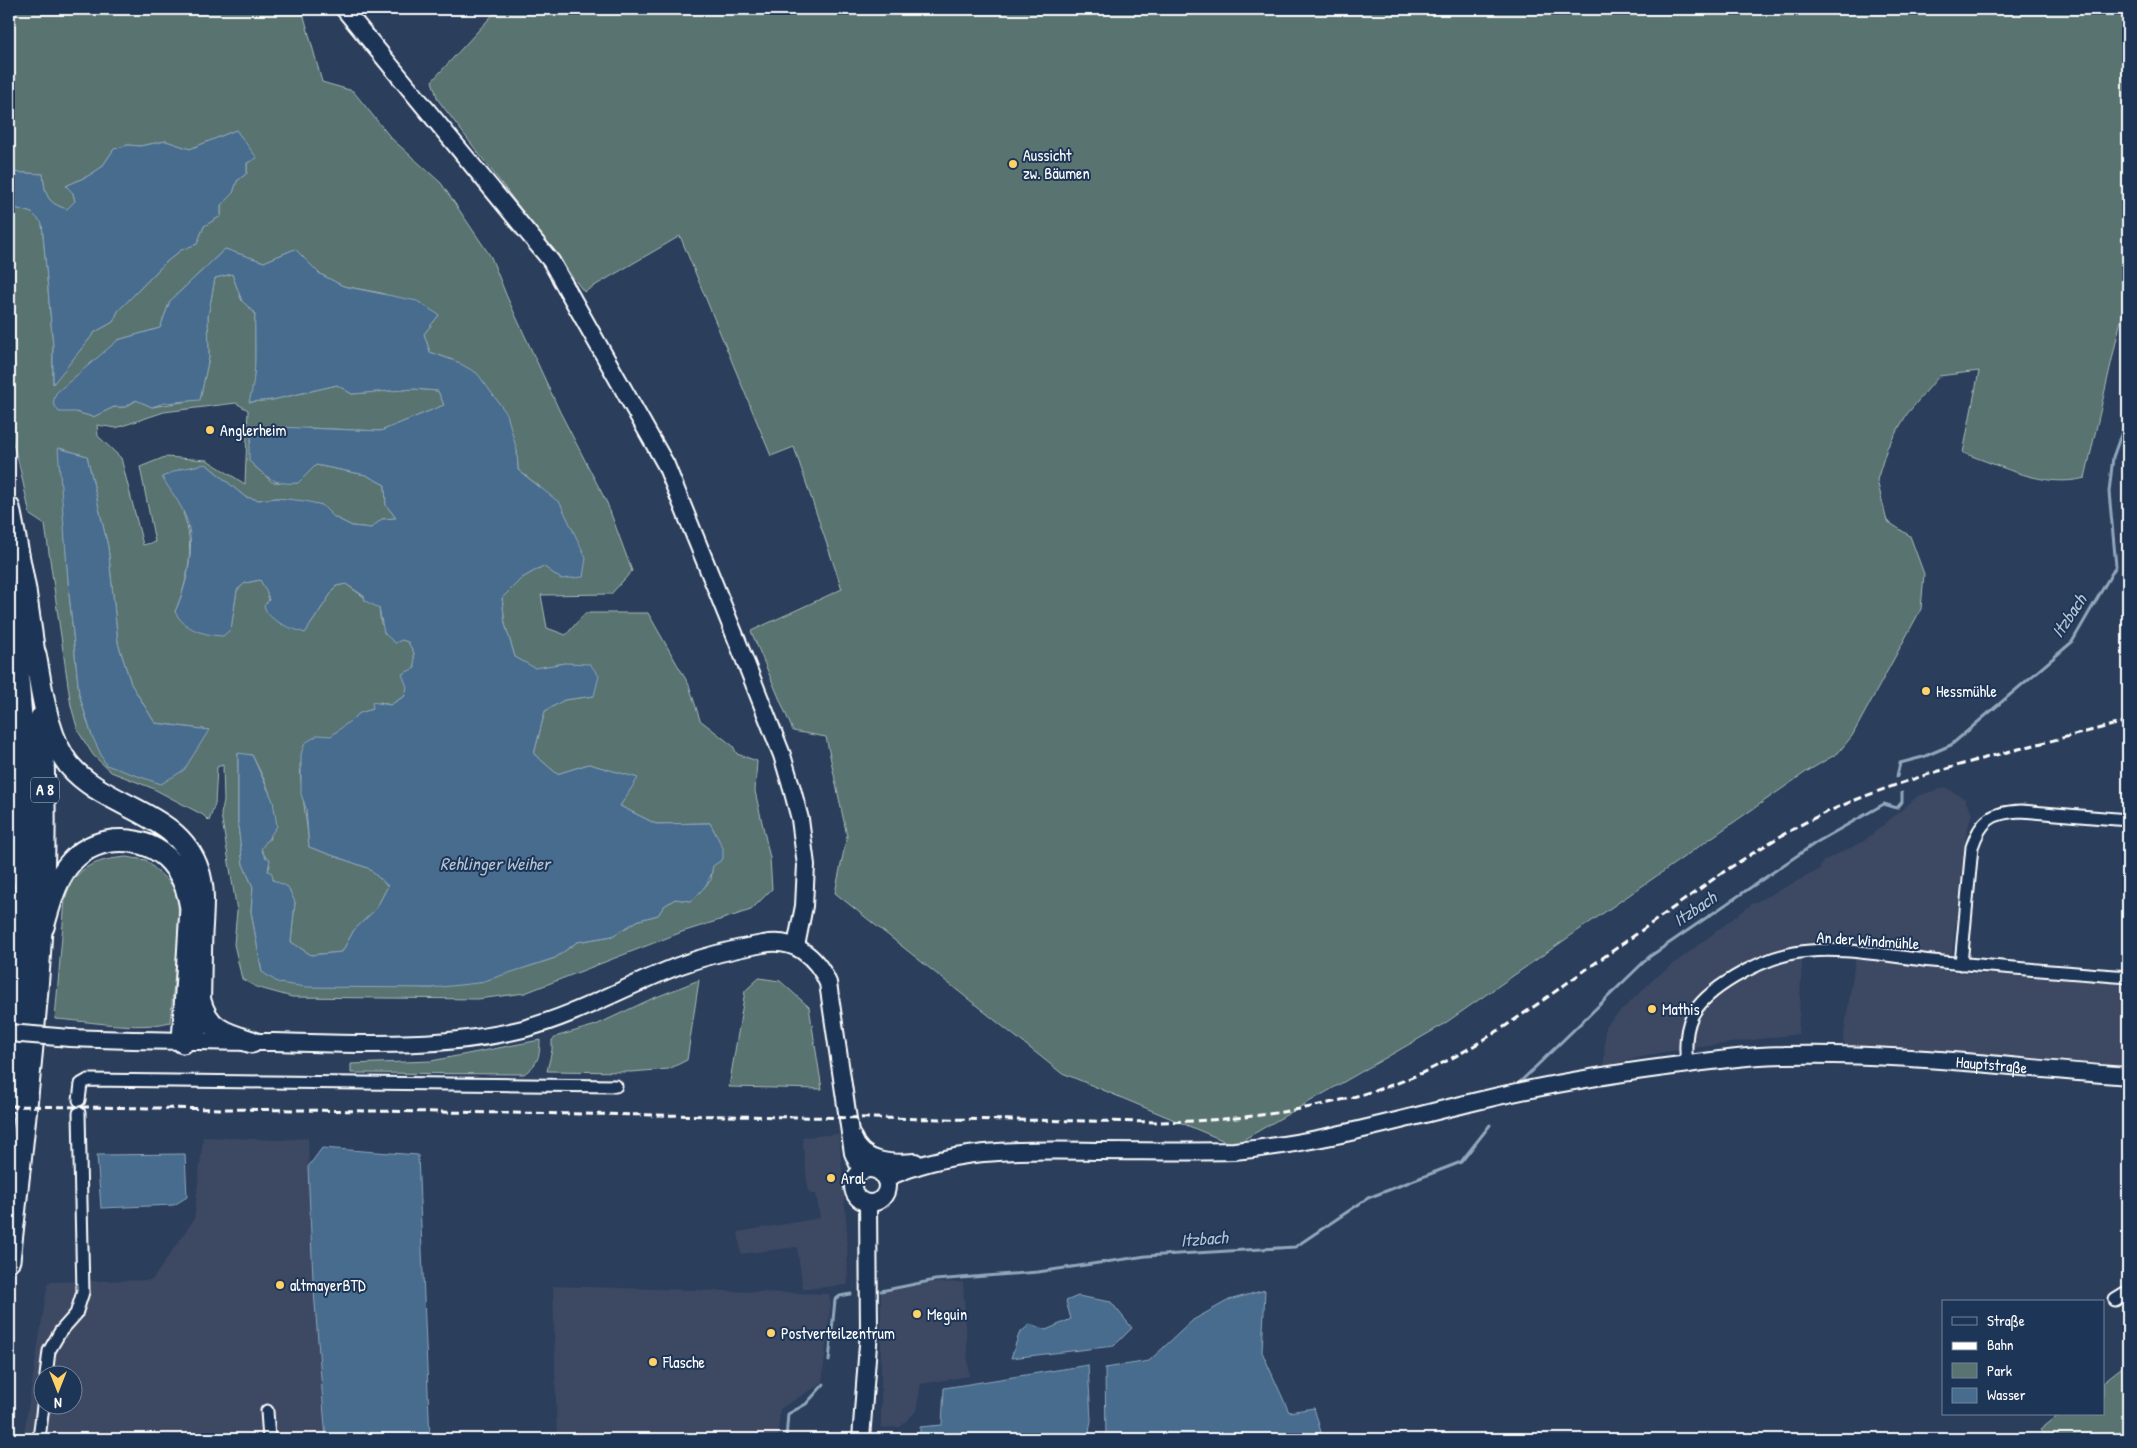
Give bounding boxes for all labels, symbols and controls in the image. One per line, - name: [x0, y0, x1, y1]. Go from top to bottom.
- place label: Aussicht zw. Bäumen: [1023, 144, 1090, 184]
- marker: Aussicht zw. Bäumen: [1007, 158, 1019, 170]
- place label: Anglerheim: [220, 419, 287, 441]
- marker: Anglerheim: [204, 424, 216, 436]
- water label: Itzbach: [2045, 588, 2093, 642]
- place label: Hessmühle: [1936, 680, 1997, 702]
- marker: Hessmühle: [1920, 685, 1932, 697]
- road number: A 8: [31, 778, 59, 802]
- water label: Rehlinger Weiher: [440, 851, 552, 876]
- water label: Itzbach: [1668, 884, 1722, 932]
- street label: An der Windmühle: [1816, 925, 1921, 955]
- place label: Mathis: [1662, 998, 1700, 1020]
- marker: Mathis: [1646, 1003, 1658, 1015]
- street label: Hauptstraße: [1955, 1050, 2029, 1079]
- place label: Aral: [841, 1167, 866, 1189]
- marker: Aral: [825, 1172, 837, 1184]
- water label: Itzbach: [1180, 1224, 1230, 1253]
- place label: altmayerBTD: [290, 1274, 366, 1296]
- marker: altmayerBTD: [274, 1279, 286, 1291]
- legend: [1942, 1300, 2104, 1416]
- place label: Meguin: [927, 1303, 967, 1325]
- marker: Meguin: [911, 1308, 923, 1320]
- text: Straße: [1987, 1310, 2025, 1331]
- place label: Postverteilzentrum: [781, 1322, 895, 1344]
- marker: Postverteilzentrum: [765, 1327, 777, 1339]
- text: Bahn: [1987, 1334, 2014, 1355]
- place label: Flasche: [662, 1351, 706, 1373]
- marker: Flasche: [647, 1356, 659, 1368]
- text: Park: [1987, 1360, 2012, 1381]
- north arrow: [32, 1366, 82, 1416]
- text: Wasser: [1987, 1384, 2026, 1405]
- text: N: [54, 1394, 62, 1413]

